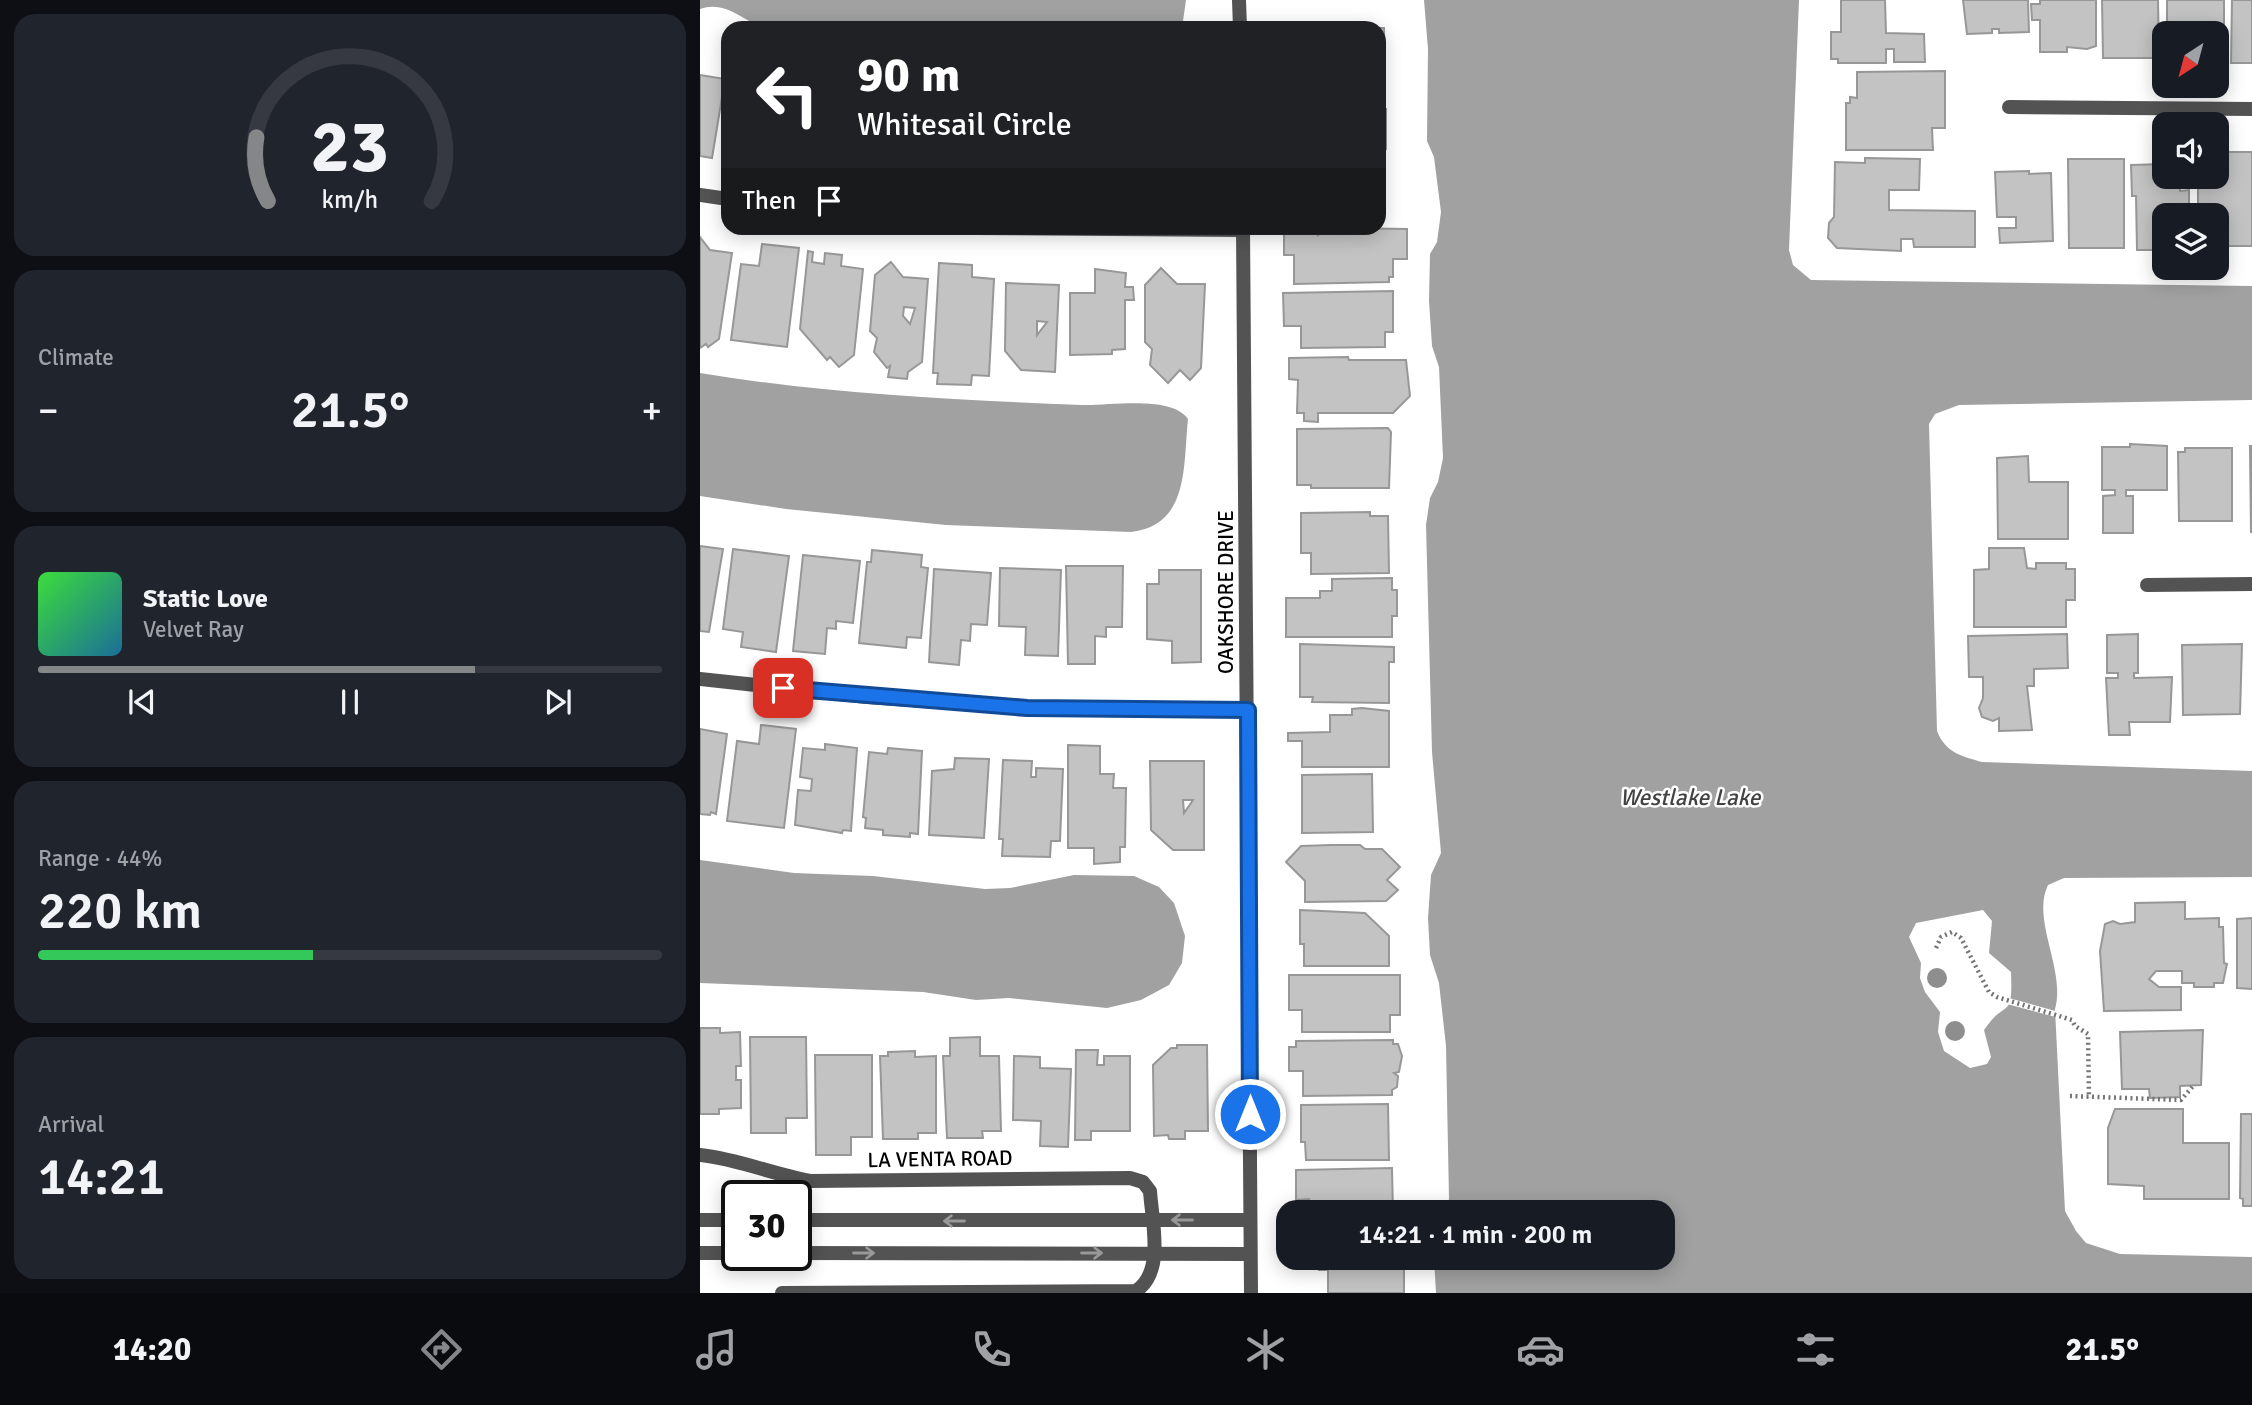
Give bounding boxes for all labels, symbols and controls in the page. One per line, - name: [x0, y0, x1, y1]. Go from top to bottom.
- north arrow: [2152, 21, 2230, 98]
- map controls: [2152, 21, 2229, 280]
- text: 90 m: [857, 45, 960, 105]
- icon: left: [742, 49, 833, 140]
- text: 23: [311, 103, 389, 192]
- text: Whitesail Circle: [857, 105, 1072, 144]
- button: sound: [2152, 112, 2229, 189]
- icon: arrive: [810, 182, 848, 220]
- text: km/h: [322, 184, 378, 215]
- text: Then: [742, 185, 796, 217]
- button: layers: [2152, 203, 2229, 280]
- text: Climate: [38, 343, 114, 372]
- text: 21.5°: [291, 378, 409, 442]
- text: −: [38, 387, 59, 434]
- text: +: [641, 387, 662, 434]
- street label: OAKSHORE DRIVE: [1213, 510, 1239, 674]
- text: Static Love: [143, 583, 268, 615]
- text: Velvet Ray: [143, 615, 244, 644]
- pin: [753, 658, 813, 718]
- icon: arrive: [764, 669, 802, 707]
- icon: previous: [123, 683, 161, 721]
- icon: pause: [331, 683, 369, 721]
- icon: next: [539, 683, 577, 721]
- water label: Westlake Lake: [1620, 783, 1762, 812]
- text: Range · 44%: [38, 844, 162, 873]
- text: 220 km: [38, 879, 202, 943]
- position arrow: [1213, 1077, 1287, 1151]
- text: Arrival: [38, 1110, 104, 1139]
- text: 14:21: [38, 1145, 165, 1209]
- street label: LA VENTA ROAD: [867, 1145, 1013, 1173]
- speed limit sign: 30: [721, 1180, 812, 1271]
- one-way arrow: [1171, 1213, 1194, 1227]
- one-way arrow: [943, 1214, 966, 1227]
- text: 14:21 · 1 min · 200 m: [1359, 1219, 1592, 1251]
- one-way arrow: [853, 1246, 876, 1260]
- one-way arrow: [1080, 1246, 1103, 1260]
- icon: directions: [417, 1325, 466, 1374]
- icon: music: [692, 1325, 741, 1374]
- icon: phone: [967, 1325, 1016, 1374]
- icon: climate: [1241, 1325, 1290, 1374]
- icon: car: [1516, 1325, 1565, 1374]
- icon: filters: [1791, 1325, 1840, 1374]
- text: 14:20: [113, 1330, 191, 1369]
- text: 21.5°: [2065, 1330, 2139, 1369]

